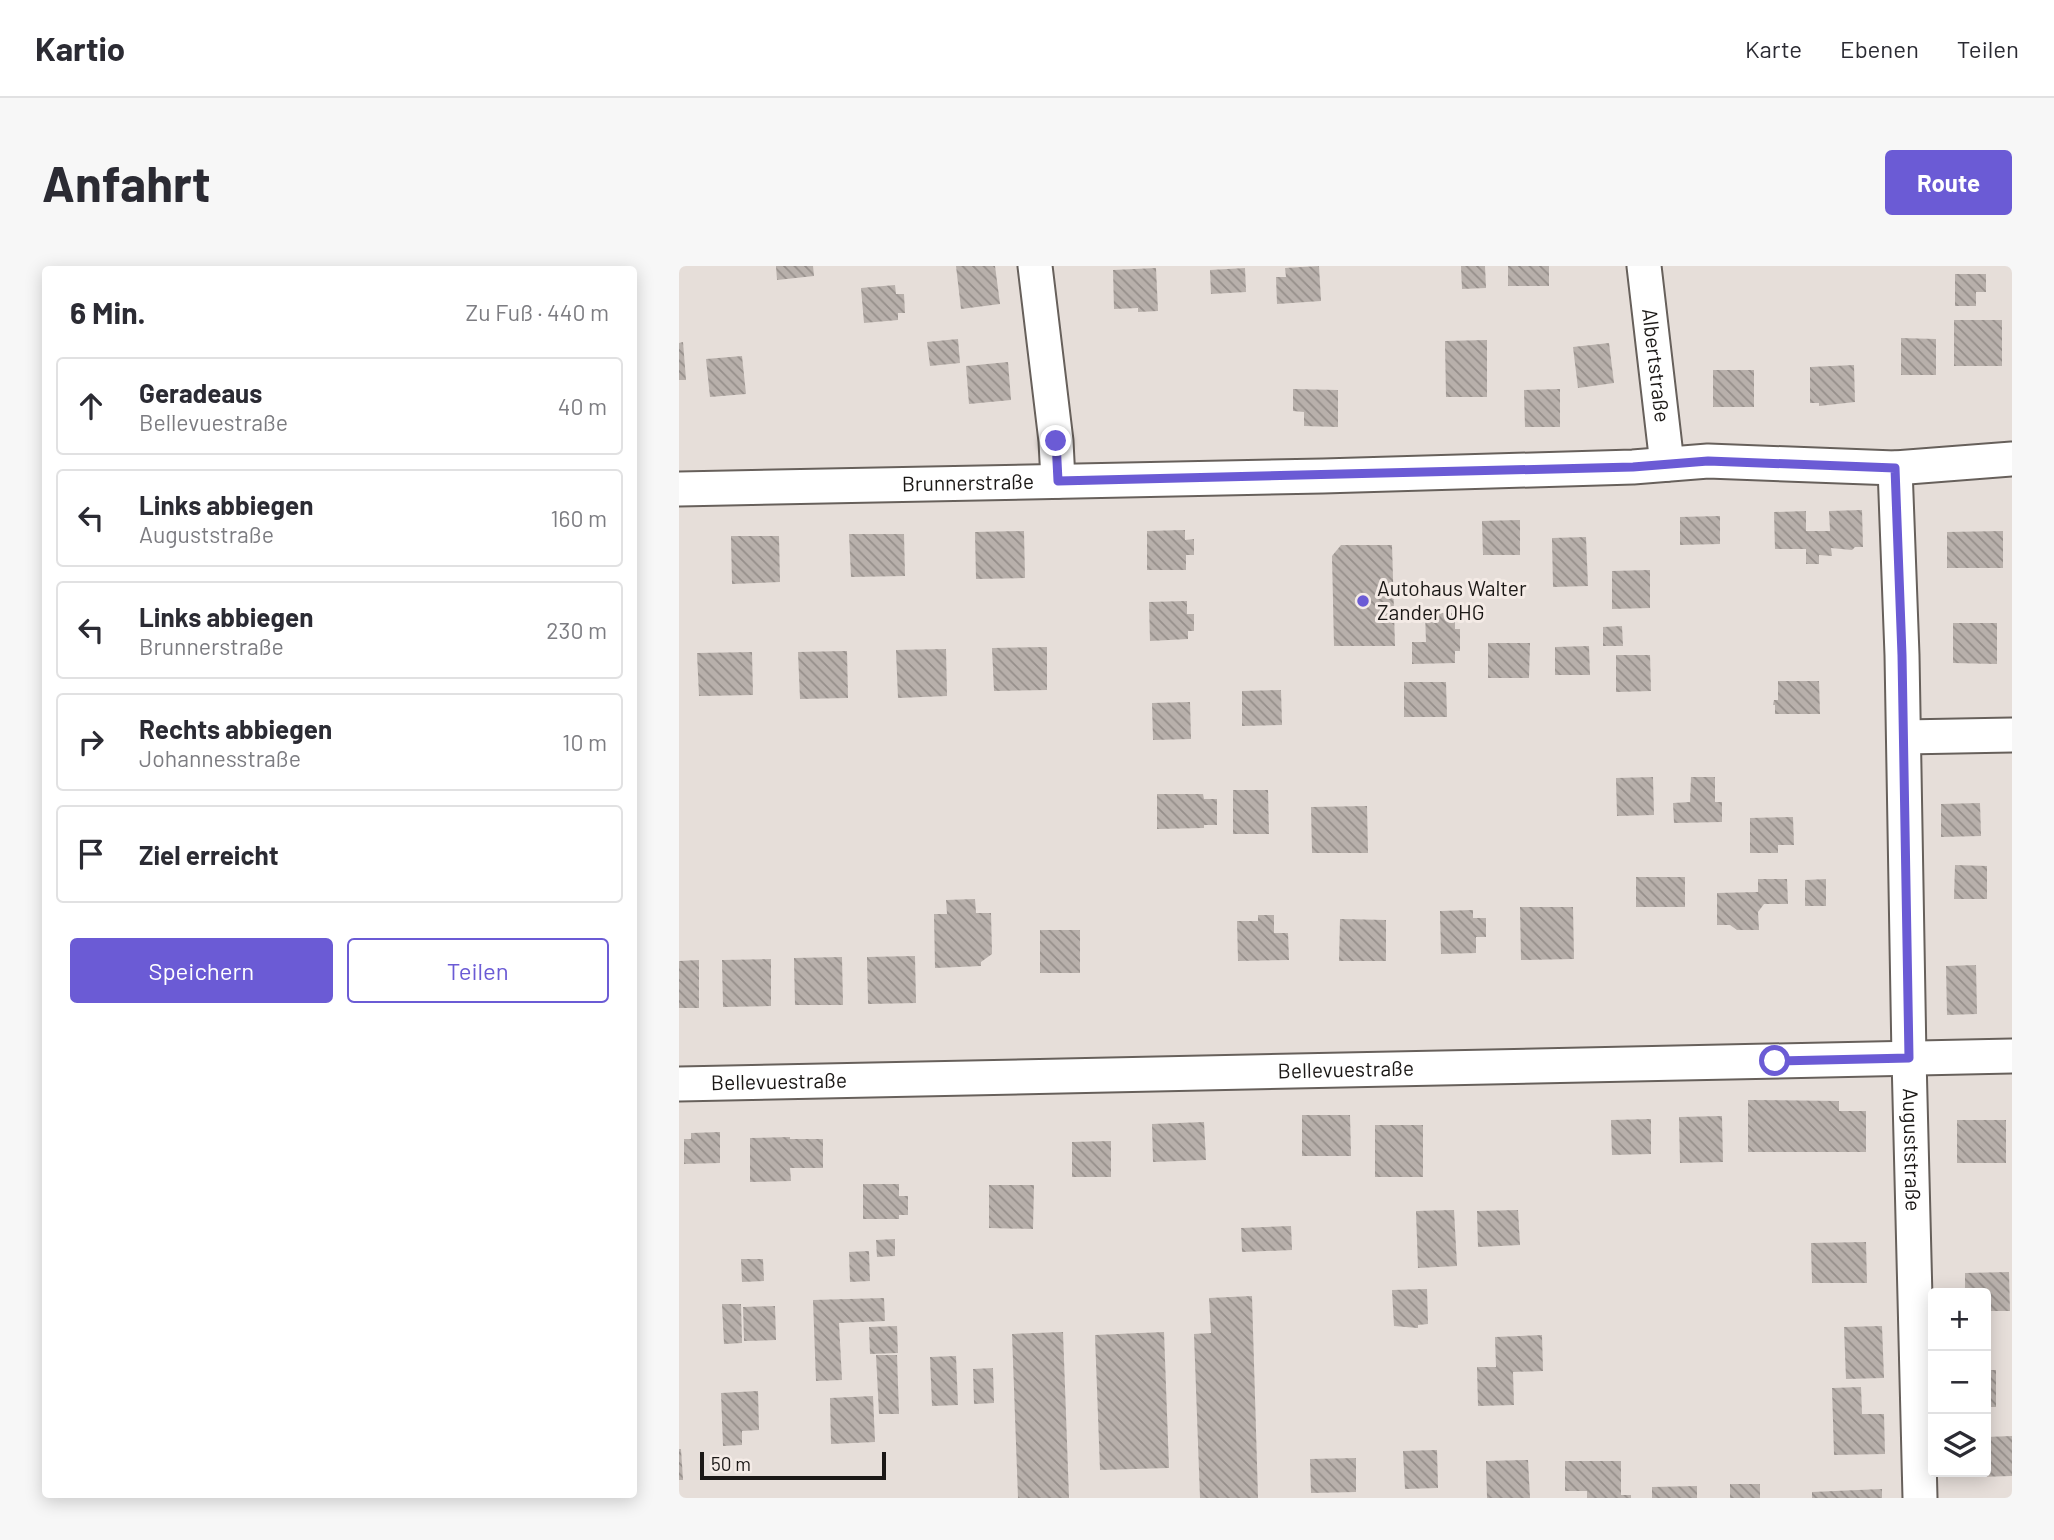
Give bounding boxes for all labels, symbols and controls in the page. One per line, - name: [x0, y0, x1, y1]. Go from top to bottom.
- text: Kartio: [35, 28, 125, 68]
- text: Karte: [1745, 34, 1802, 63]
- text: Ebenen: [1840, 34, 1919, 63]
- text: Teilen: [1957, 34, 2019, 63]
- button: Route: [1885, 150, 2012, 215]
- text: Anfahrt: [42, 153, 211, 212]
- text: 6 Min.: [70, 294, 145, 330]
- text: Zu Fuß · 440 m: [466, 298, 609, 326]
- street label: Albertstraße: [1638, 307, 1676, 424]
- text: Geradeaus: [139, 377, 262, 408]
- icon: ahead: [72, 387, 110, 425]
- text: 40 m: [558, 392, 607, 420]
- text: Bellevuestraße: [139, 408, 288, 436]
- route end: [1040, 425, 1071, 456]
- street label: Brunnerstraße: [901, 468, 1034, 496]
- text: Links abbiegen: [139, 489, 313, 520]
- icon: left: [72, 499, 110, 537]
- text: 160 m: [550, 504, 607, 532]
- text: Auguststraße: [139, 520, 274, 548]
- place label: Autohaus Walter Zander OHG: [1377, 575, 1527, 624]
- marker: Autohaus Walter Zander OHG: [1355, 593, 1371, 609]
- text: Links abbiegen: [139, 601, 313, 632]
- icon: left: [72, 611, 110, 649]
- text: 230 m: [546, 616, 607, 644]
- text: Brunnerstraße: [139, 632, 284, 660]
- text: Rechts abbiegen: [139, 713, 332, 744]
- icon: right: [72, 723, 110, 761]
- text: 10 m: [562, 728, 607, 756]
- text: Johannesstraße: [139, 744, 301, 772]
- icon: arrive: [72, 835, 110, 873]
- text: Ziel erreicht: [139, 839, 279, 870]
- button: Speichern: [70, 938, 333, 1003]
- button: Teilen: [347, 938, 609, 1003]
- route start: [1759, 1045, 1790, 1076]
- street label: Bellevuestraße: [1277, 1055, 1414, 1082]
- street label: Bellevuestraße: [711, 1066, 847, 1094]
- street label: Auguststraße: [1899, 1088, 1927, 1212]
- map controls: [1928, 1288, 1991, 1477]
- button: +: [1928, 1288, 1991, 1351]
- button: −: [1928, 1351, 1991, 1414]
- button: layers: [1928, 1414, 1991, 1477]
- scale bar: [700, 1449, 885, 1481]
- text: 50 m: [711, 1452, 751, 1475]

